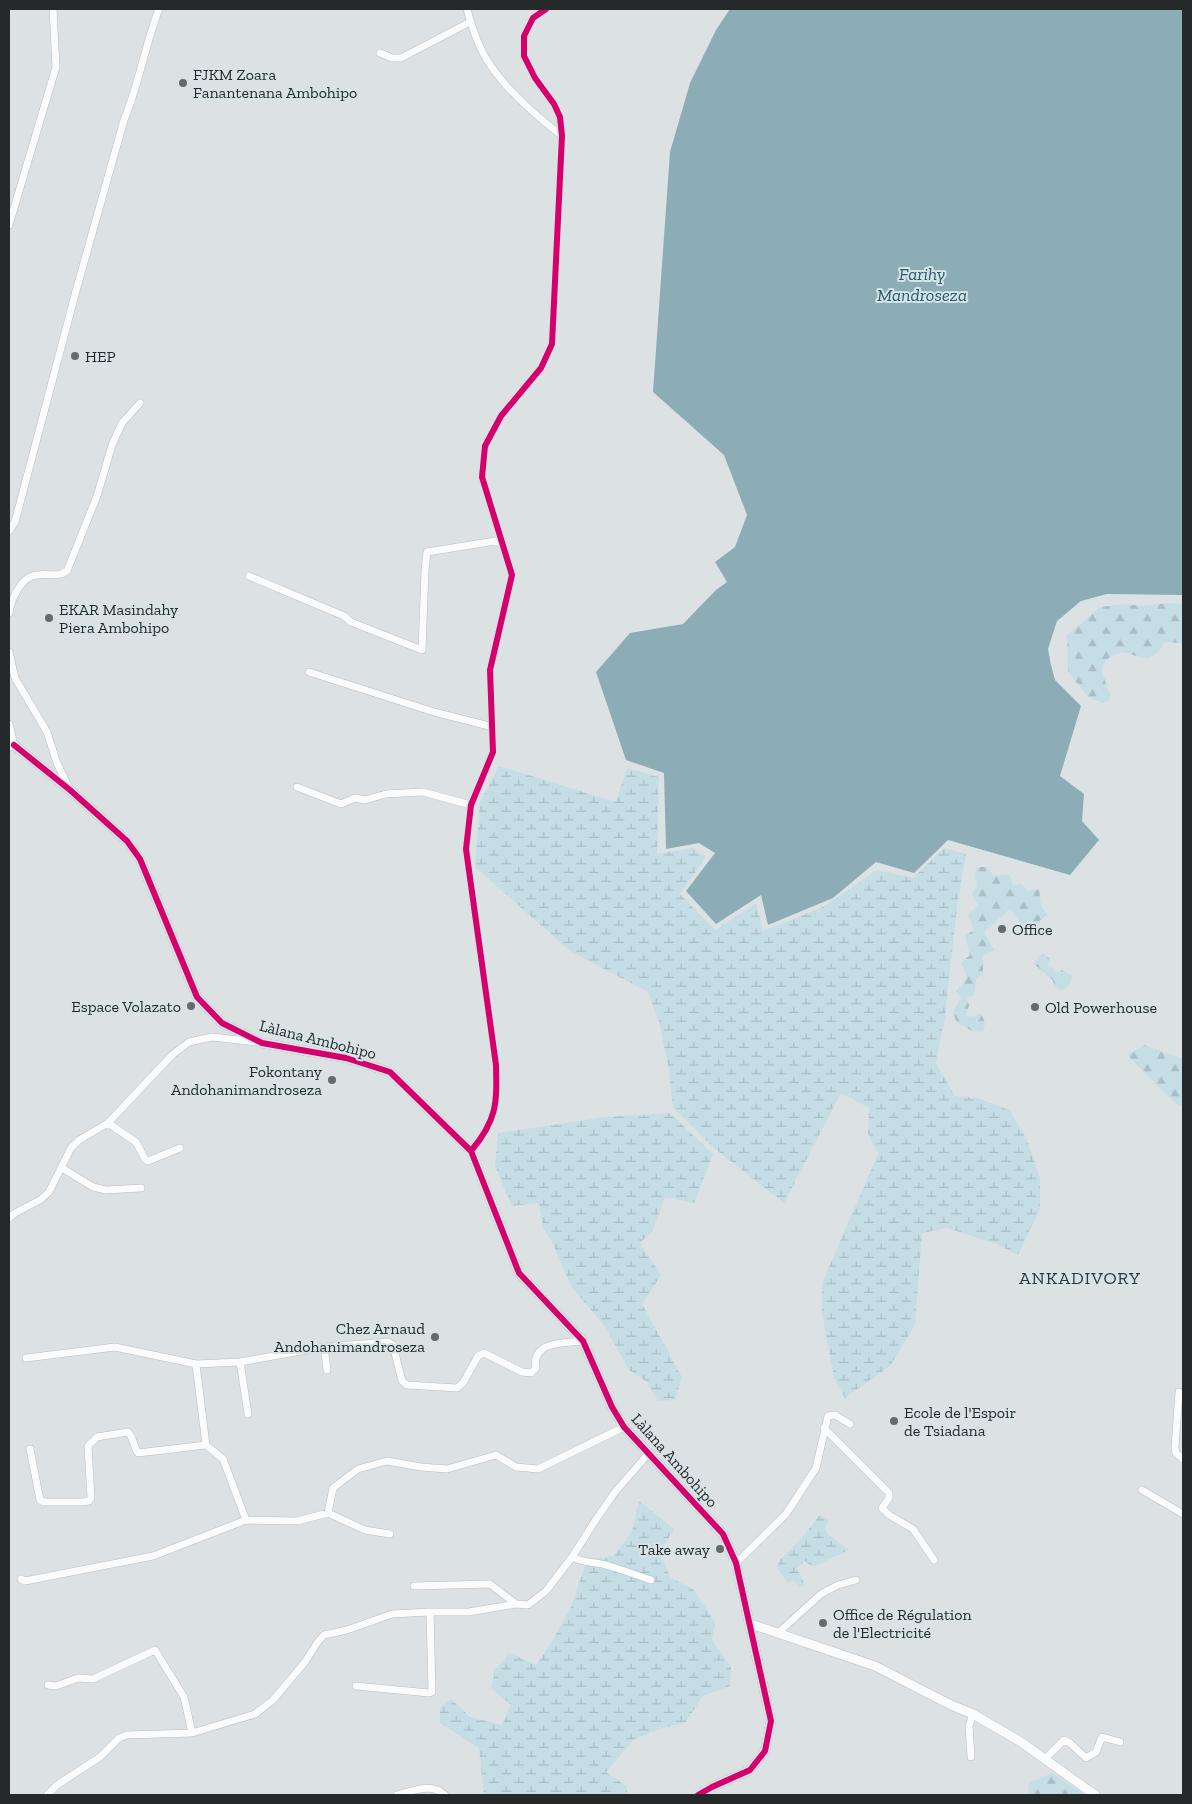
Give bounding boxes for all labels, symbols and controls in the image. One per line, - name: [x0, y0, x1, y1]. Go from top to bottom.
- place label: FJKM Zoara Fanantenana Ambohipo: [193, 65, 357, 102]
- marker: FJKM Zoara Fanantenana Ambohipo: [177, 77, 189, 89]
- water label: Farihy Mandroseza: [877, 263, 967, 306]
- place label: HEP: [85, 347, 116, 366]
- marker: HEP: [69, 350, 81, 362]
- place label: EKAR Masindahy Piera Ambohipo: [59, 600, 179, 637]
- marker: EKAR Masindahy Piera Ambohipo: [43, 612, 55, 624]
- place label: Office: [1012, 920, 1052, 939]
- marker: Office: [996, 923, 1008, 935]
- place label: Espace Volazato: [71, 997, 181, 1016]
- place label: Old Powerhouse: [1045, 998, 1157, 1017]
- marker: Espace Volazato: [185, 1000, 197, 1012]
- marker: Old Powerhouse: [1029, 1001, 1041, 1013]
- street label: Làlana Ambohipo: [257, 1016, 378, 1063]
- place label: Fokontany Andohanimandroseza: [171, 1062, 323, 1099]
- marker: Fokontany Andohanimandroseza: [326, 1074, 338, 1086]
- district label: ANKADIVORY: [1019, 1267, 1141, 1289]
- place label: Chez Arnaud Andohanimandroseza: [274, 1319, 425, 1356]
- marker: Chez Arnaud Andohanimandroseza: [429, 1331, 441, 1343]
- place label: Ecole de l'Espoir de Tsiadana: [904, 1403, 1016, 1440]
- street label: Làlana Ambohipo: [627, 1409, 722, 1511]
- marker: Ecole de l'Espoir de Tsiadana: [888, 1415, 900, 1427]
- place label: Take away: [638, 1540, 711, 1559]
- marker: Take away: [714, 1543, 726, 1555]
- place label: Office de Régulation de l'Electricité: [833, 1605, 973, 1642]
- marker: Office de Régulation de l'Electricité: [817, 1617, 829, 1629]

